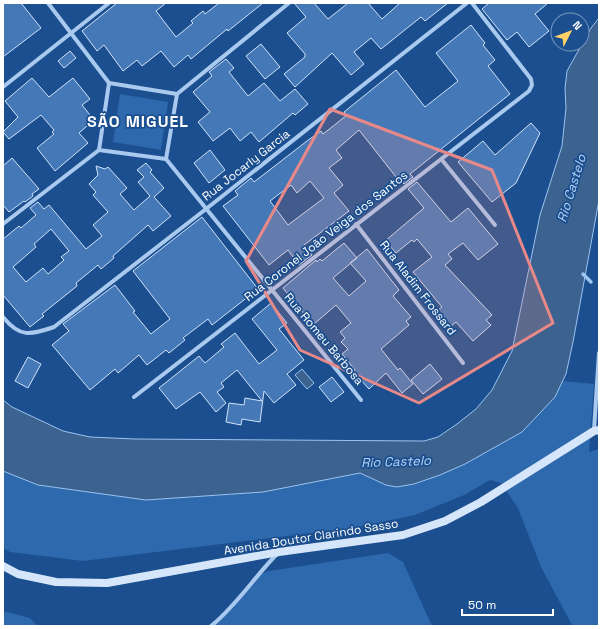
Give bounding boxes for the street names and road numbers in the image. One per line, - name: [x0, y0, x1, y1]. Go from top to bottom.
- street label: Rua Jocarly Garcia: [199, 126, 293, 204]
- street label: Rua Coronel João Veiga dos Santos: [241, 167, 411, 305]
- street label: Rua Aladim Frossard: [376, 237, 460, 339]
- street label: Rua Romeu Barbosa: [281, 290, 367, 388]
- street label: Avenida Doutor Clarindo Sasso: [223, 515, 399, 559]

